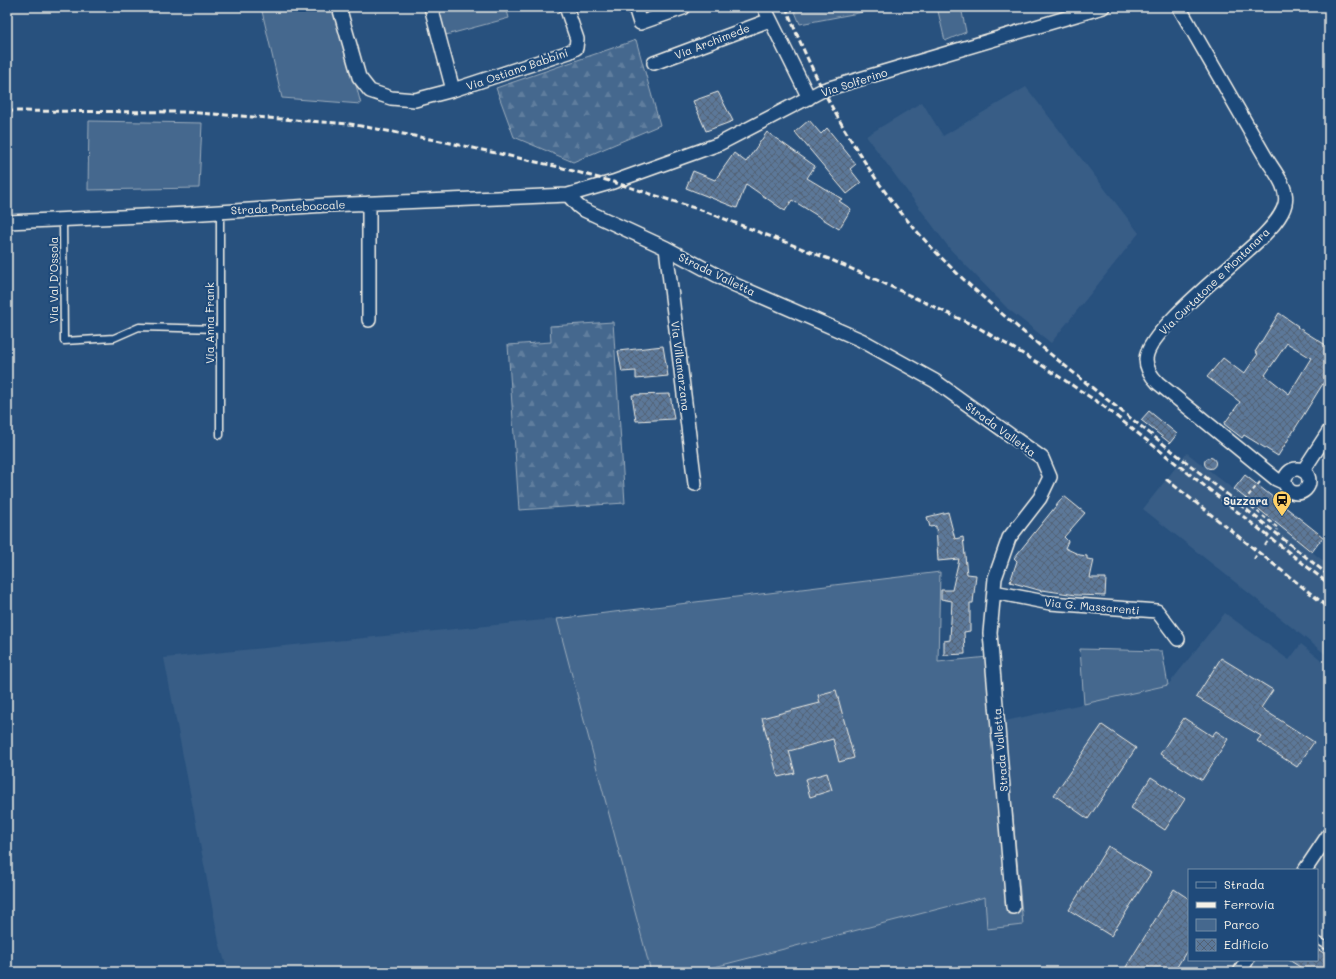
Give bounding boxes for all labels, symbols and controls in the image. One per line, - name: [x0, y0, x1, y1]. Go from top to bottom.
- street label: Via Archimede: [672, 20, 752, 62]
- street label: Via Ostiano Babbini: [464, 45, 570, 93]
- street label: Via Solferino: [819, 64, 890, 100]
- street label: Strada Ponteboccale: [230, 197, 346, 217]
- street label: Via Curtatone e Montanara: [1155, 224, 1273, 338]
- street label: Via Val D'Ossola: [46, 237, 61, 323]
- street label: Strada Valletta: [676, 249, 758, 299]
- street label: Via Anna Frank: [202, 282, 217, 364]
- street label: Via Villamarzana: [668, 320, 694, 412]
- street label: Strada Valletta: [963, 398, 1039, 460]
- station icon: Suzzara: [1271, 489, 1293, 517]
- place label: Suzzara: [1223, 493, 1268, 508]
- street label: Via G. Massarenti: [1044, 594, 1140, 618]
- street label: Strada Valletta: [989, 708, 1011, 792]
- legend: [1188, 869, 1318, 961]
- text: Strada: [1224, 876, 1265, 892]
- text: Ferrovia: [1224, 896, 1275, 912]
- text: Parco: [1224, 916, 1259, 932]
- text: Edificio: [1224, 936, 1268, 952]

